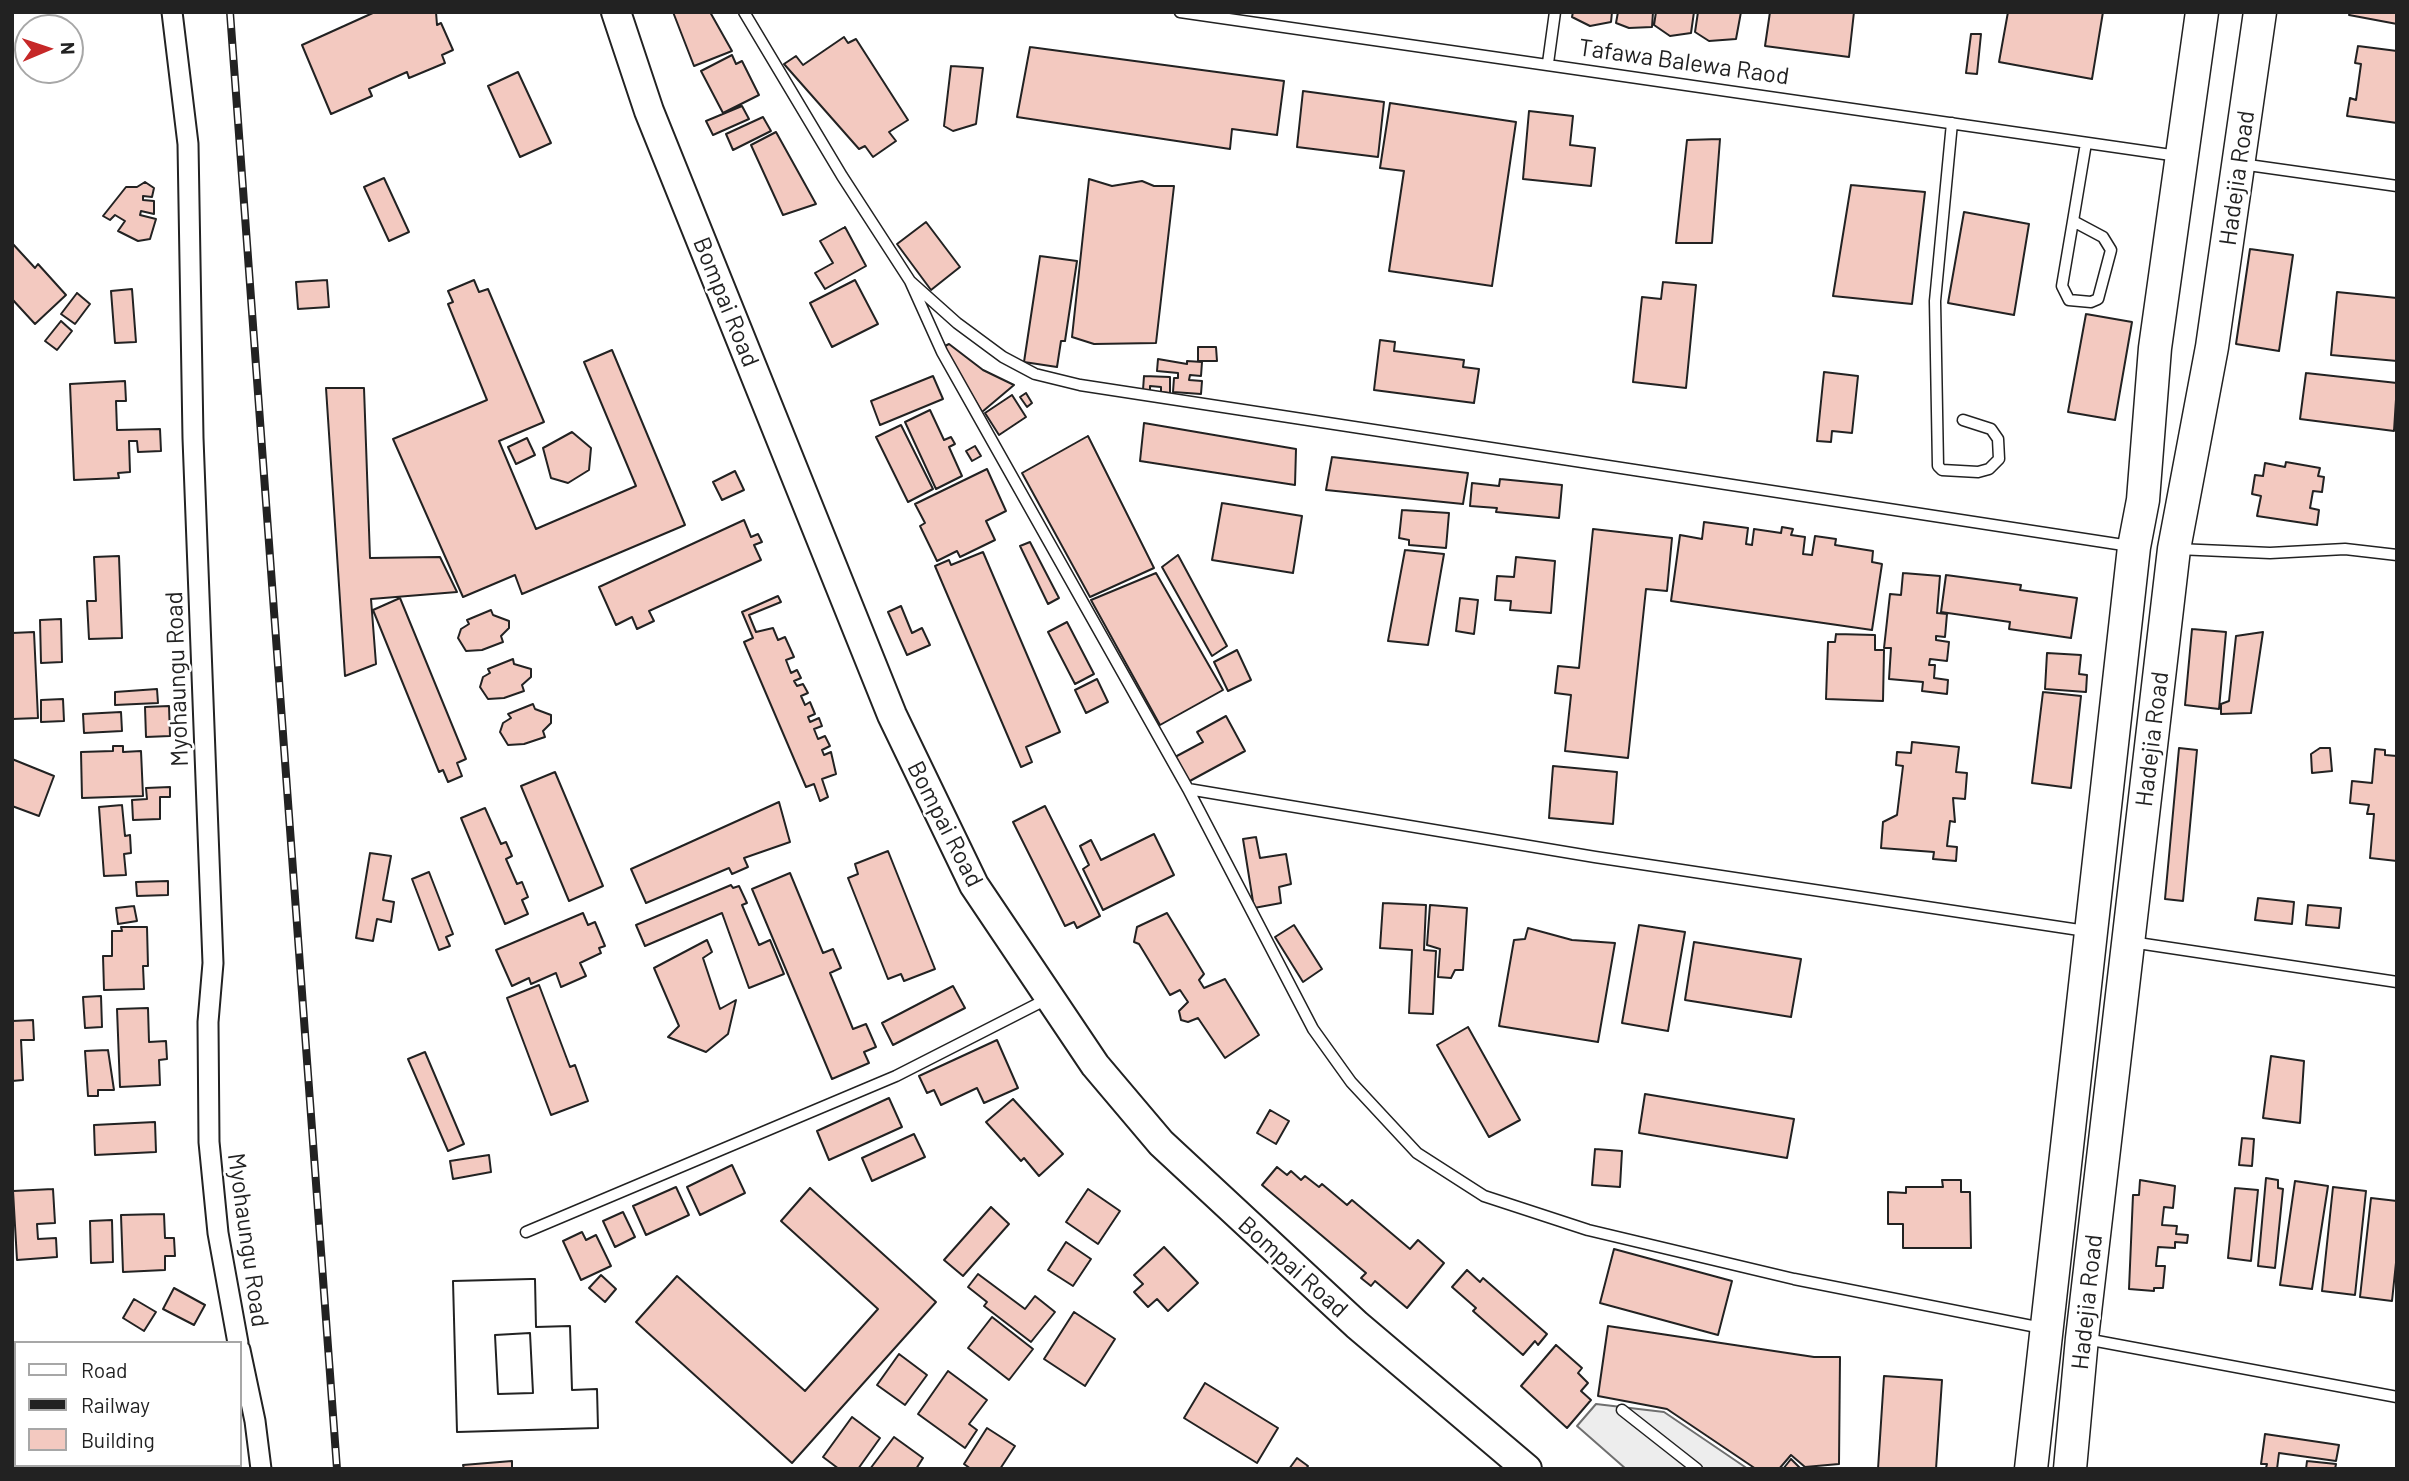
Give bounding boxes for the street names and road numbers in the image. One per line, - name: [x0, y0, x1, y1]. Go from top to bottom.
- street label: Tafawa Balewa Raod: [1577, 33, 1791, 91]
- street label: Hadejia Road: [2213, 109, 2261, 247]
- street label: Bompai Road: [687, 233, 765, 371]
- street label: Myohaungu Road: [160, 591, 194, 767]
- street label: Hadejia Road: [2129, 670, 2175, 808]
- street label: Bompai Road: [901, 756, 989, 892]
- street label: Myohaungu Road: [222, 1151, 274, 1329]
- street label: Bompai Road: [1232, 1210, 1354, 1324]
- street label: Hadejia Road: [2066, 1233, 2108, 1371]

